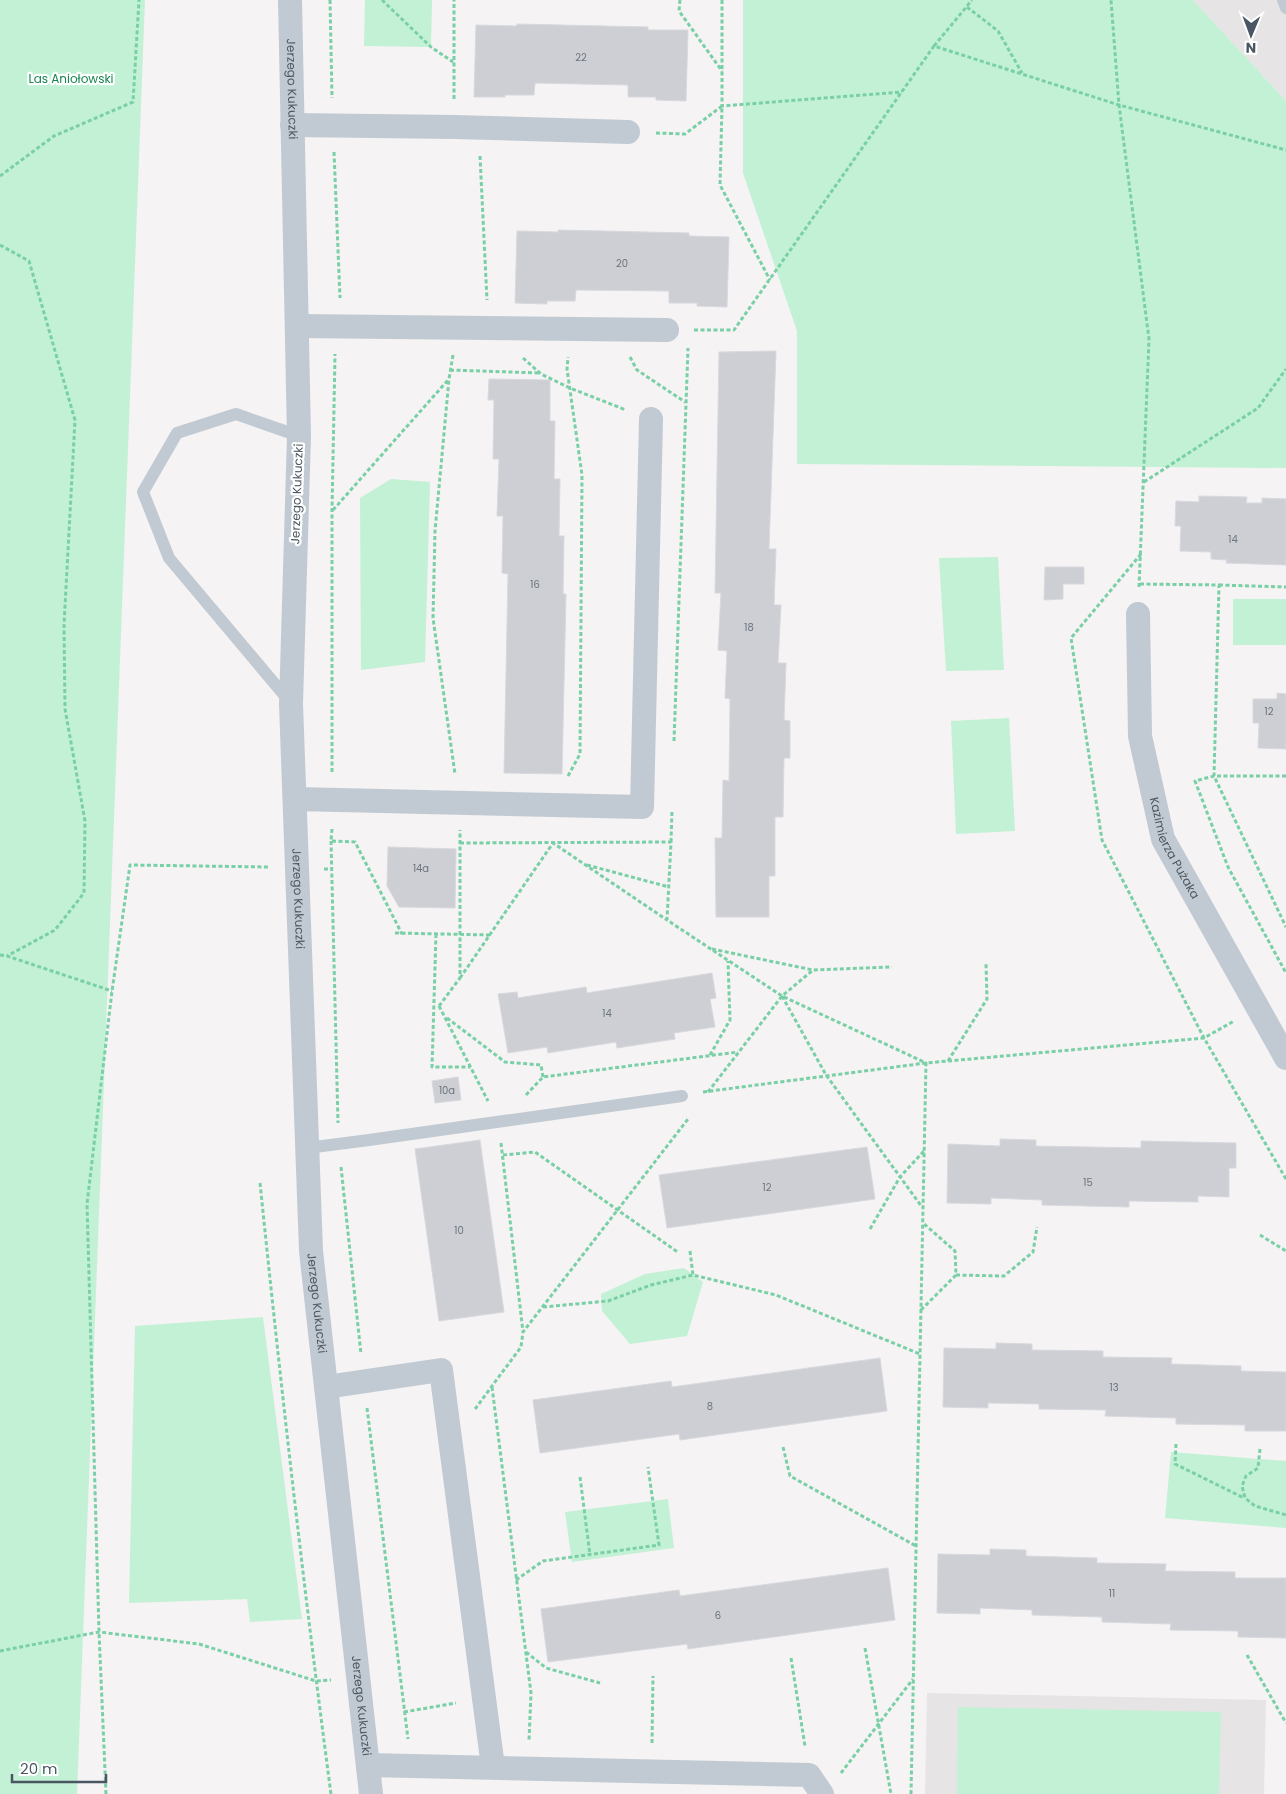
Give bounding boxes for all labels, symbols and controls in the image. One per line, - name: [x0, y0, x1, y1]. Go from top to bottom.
- north arrow: [1226, 10, 1276, 60]
- street label: Jerzego Kukuczki: [283, 38, 302, 140]
- text: N: [1245, 38, 1256, 58]
- house number: 22: [575, 50, 587, 65]
- park label: Las Aniołowski: [28, 70, 114, 87]
- house number: 20: [616, 256, 628, 271]
- street label: Jerzego Kukuczki: [286, 443, 307, 545]
- house number: 14: [1228, 532, 1238, 547]
- house number: 16: [530, 577, 540, 592]
- house number: 18: [744, 620, 754, 635]
- house number: 12: [1265, 704, 1274, 719]
- street label: Kazimierza Pużaka: [1146, 795, 1204, 902]
- street label: Jerzego Kukuczki: [288, 848, 309, 949]
- house number: 14a: [413, 861, 429, 876]
- house number: 14: [602, 1006, 612, 1021]
- house number: 10a: [439, 1083, 455, 1098]
- house number: 15: [1083, 1175, 1093, 1190]
- house number: 12: [763, 1180, 772, 1195]
- house number: 10: [454, 1223, 464, 1238]
- street label: Jerzego Kukuczki: [303, 1252, 331, 1354]
- house number: 13: [1109, 1380, 1119, 1395]
- house number: 8: [707, 1399, 713, 1414]
- house number: 11: [1109, 1586, 1115, 1601]
- house number: 6: [715, 1608, 721, 1623]
- street label: Jerzego Kukuczki: [348, 1655, 376, 1757]
- scale bar: [12, 1752, 106, 1784]
- text: 20 m: [20, 1758, 58, 1779]

